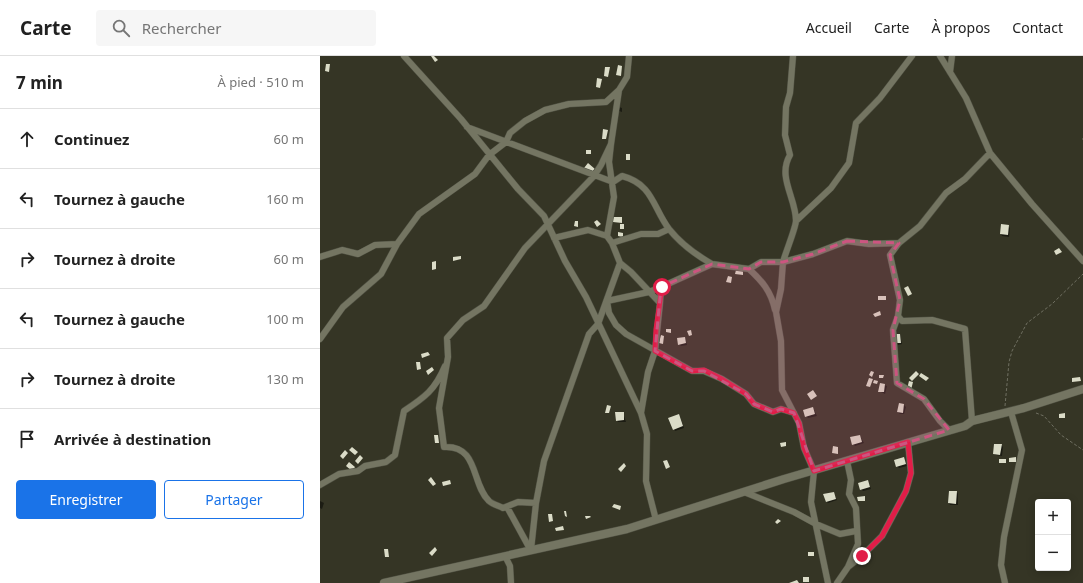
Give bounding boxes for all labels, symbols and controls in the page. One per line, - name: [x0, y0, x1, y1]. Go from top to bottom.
- search box: [96, 10, 376, 46]
- text: Carte: [20, 15, 72, 41]
- icon: search: [110, 17, 132, 39]
- text: Rechercher: [142, 18, 221, 38]
- text: Accueil: [806, 18, 852, 37]
- text: Carte: [874, 18, 909, 37]
- text: À propos: [931, 18, 990, 37]
- text: Contact: [1012, 18, 1063, 37]
- text: 7 min: [16, 71, 63, 94]
- text: À pied · 510 m: [218, 73, 304, 91]
- icon: ahead: [16, 128, 38, 150]
- text: Continuez: [54, 129, 129, 149]
- text: 60 m: [274, 130, 304, 148]
- icon: left: [16, 188, 38, 210]
- text: Tournez à gauche: [54, 189, 185, 209]
- text: 160 m: [266, 190, 304, 208]
- icon: right: [16, 248, 38, 270]
- text: Tournez à droite: [54, 249, 175, 269]
- text: 60 m: [274, 250, 304, 268]
- route start: [653, 278, 671, 296]
- icon: left: [16, 308, 38, 330]
- text: Tournez à gauche: [54, 309, 185, 329]
- text: 100 m: [266, 310, 304, 328]
- icon: right: [16, 368, 38, 390]
- text: Tournez à droite: [54, 369, 175, 389]
- text: 130 m: [266, 370, 304, 388]
- icon: arrive: [16, 428, 38, 450]
- text: Arrivée à destination: [54, 429, 211, 449]
- button: Enregistrer: [16, 480, 156, 519]
- button: Partager: [164, 480, 304, 519]
- map controls: [1035, 499, 1071, 571]
- button: +: [1035, 499, 1071, 535]
- button: −: [1035, 535, 1071, 571]
- route end: [853, 547, 871, 565]

